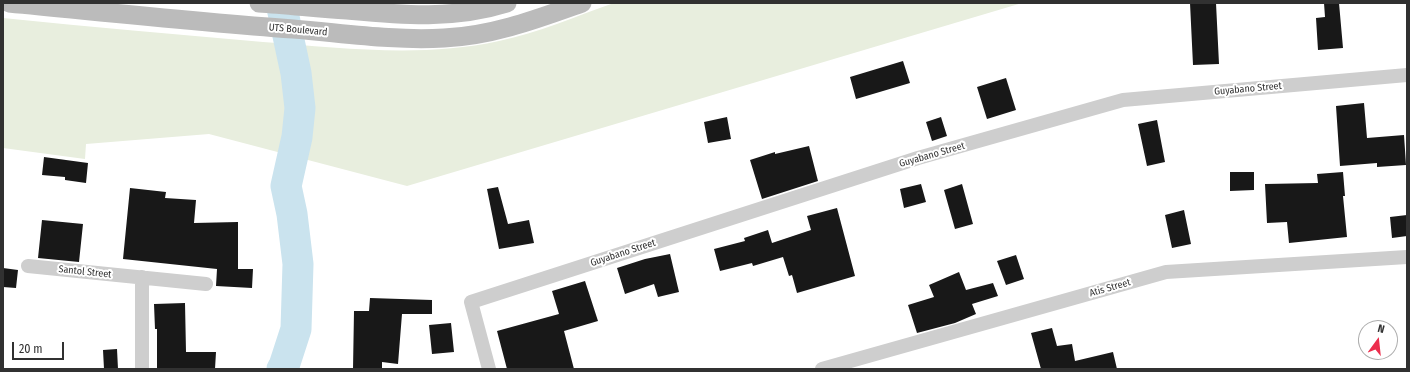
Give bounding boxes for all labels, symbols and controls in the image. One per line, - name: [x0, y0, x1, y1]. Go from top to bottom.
- street label: UTS Boulevard: [268, 21, 328, 39]
- street label: Guyabano Street: [1214, 80, 1282, 98]
- street label: Guyabano Street: [898, 140, 966, 170]
- street label: Guyabano Street: [589, 237, 657, 269]
- street label: Santol Street: [58, 263, 112, 281]
- street label: Atis Street: [1088, 276, 1132, 300]
- north arrow: [1358, 320, 1398, 360]
- text: N: [1376, 322, 1386, 336]
- scale bar: [14, 334, 66, 360]
- text: 20 m: [19, 342, 43, 356]

